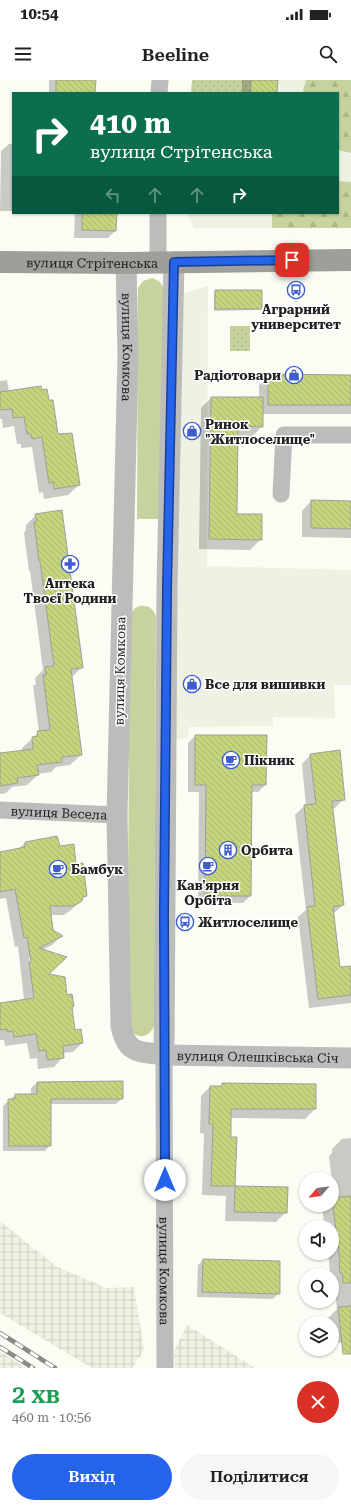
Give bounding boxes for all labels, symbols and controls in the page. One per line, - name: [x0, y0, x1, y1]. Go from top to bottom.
- text: 10:54: [20, 5, 58, 23]
- icon: menu: [12, 43, 34, 65]
- icon: search: [317, 43, 339, 65]
- text: Beeline: [142, 44, 209, 65]
- text: 410 m: [90, 107, 171, 140]
- icon: right: [24, 108, 76, 160]
- text: вулиця Стрітенська: [90, 141, 273, 162]
- icon: left: [102, 184, 124, 206]
- icon: ahead: [144, 184, 166, 206]
- icon: ahead: [186, 184, 208, 206]
- icon: right: [228, 184, 250, 206]
- pin: [275, 243, 309, 277]
- icon: arrive: [281, 249, 303, 271]
- street label: вулиця Стрітенська: [26, 255, 158, 271]
- bus stop icon: Аграрний университет: [286, 280, 306, 300]
- street label: вулиця Комкова: [119, 292, 136, 402]
- place label: Аграрний университет: [251, 302, 341, 332]
- shop icon: Радіотовари: [284, 365, 304, 385]
- place label: Радіотовари: [194, 368, 281, 383]
- place label: Ринок "Житлоселище": [205, 417, 315, 447]
- shop icon: Ринок "Житлоселище": [182, 421, 202, 441]
- pharmacy icon: Аптека Твоєї Родини: [60, 554, 80, 574]
- place label: Аптека Твоєї Родини: [24, 576, 116, 606]
- street label: вулиця Комкова: [112, 617, 128, 725]
- shop icon: Все для вишивки: [182, 674, 202, 694]
- place label: Все для вишивки: [205, 677, 325, 692]
- cafe icon: Пікник: [221, 750, 241, 770]
- place label: Пікник: [244, 753, 295, 768]
- street label: вулиця Весела: [10, 803, 107, 822]
- building icon: Орбита: [218, 840, 238, 860]
- place label: Орбита: [241, 843, 293, 858]
- cafe icon: Кав'ярня Орбіта: [198, 856, 218, 876]
- cafe icon: Бамбук: [48, 859, 68, 879]
- place label: Бамбук: [71, 862, 123, 877]
- place label: Кав'ярня Орбіта: [177, 878, 239, 908]
- bus stop icon: Житлоселище: [175, 912, 195, 932]
- place label: Житлоселище: [198, 915, 298, 930]
- street label: вулиця Олешківська Січ: [177, 1048, 339, 1065]
- position arrow: [144, 1159, 186, 1201]
- north arrow: [299, 1172, 339, 1212]
- map controls: [299, 1172, 339, 1356]
- street label: вулиця Комкова: [157, 1217, 172, 1325]
- button: sound: [299, 1220, 339, 1260]
- button: search: [299, 1268, 339, 1308]
- button: layers: [299, 1316, 339, 1356]
- text: 2 хв: [12, 1381, 60, 1409]
- button: close: [297, 1381, 339, 1423]
- text: 460 m · 10:56: [12, 1410, 91, 1425]
- button: Вихід: [12, 1454, 172, 1500]
- button: Поділитися: [180, 1454, 339, 1500]

